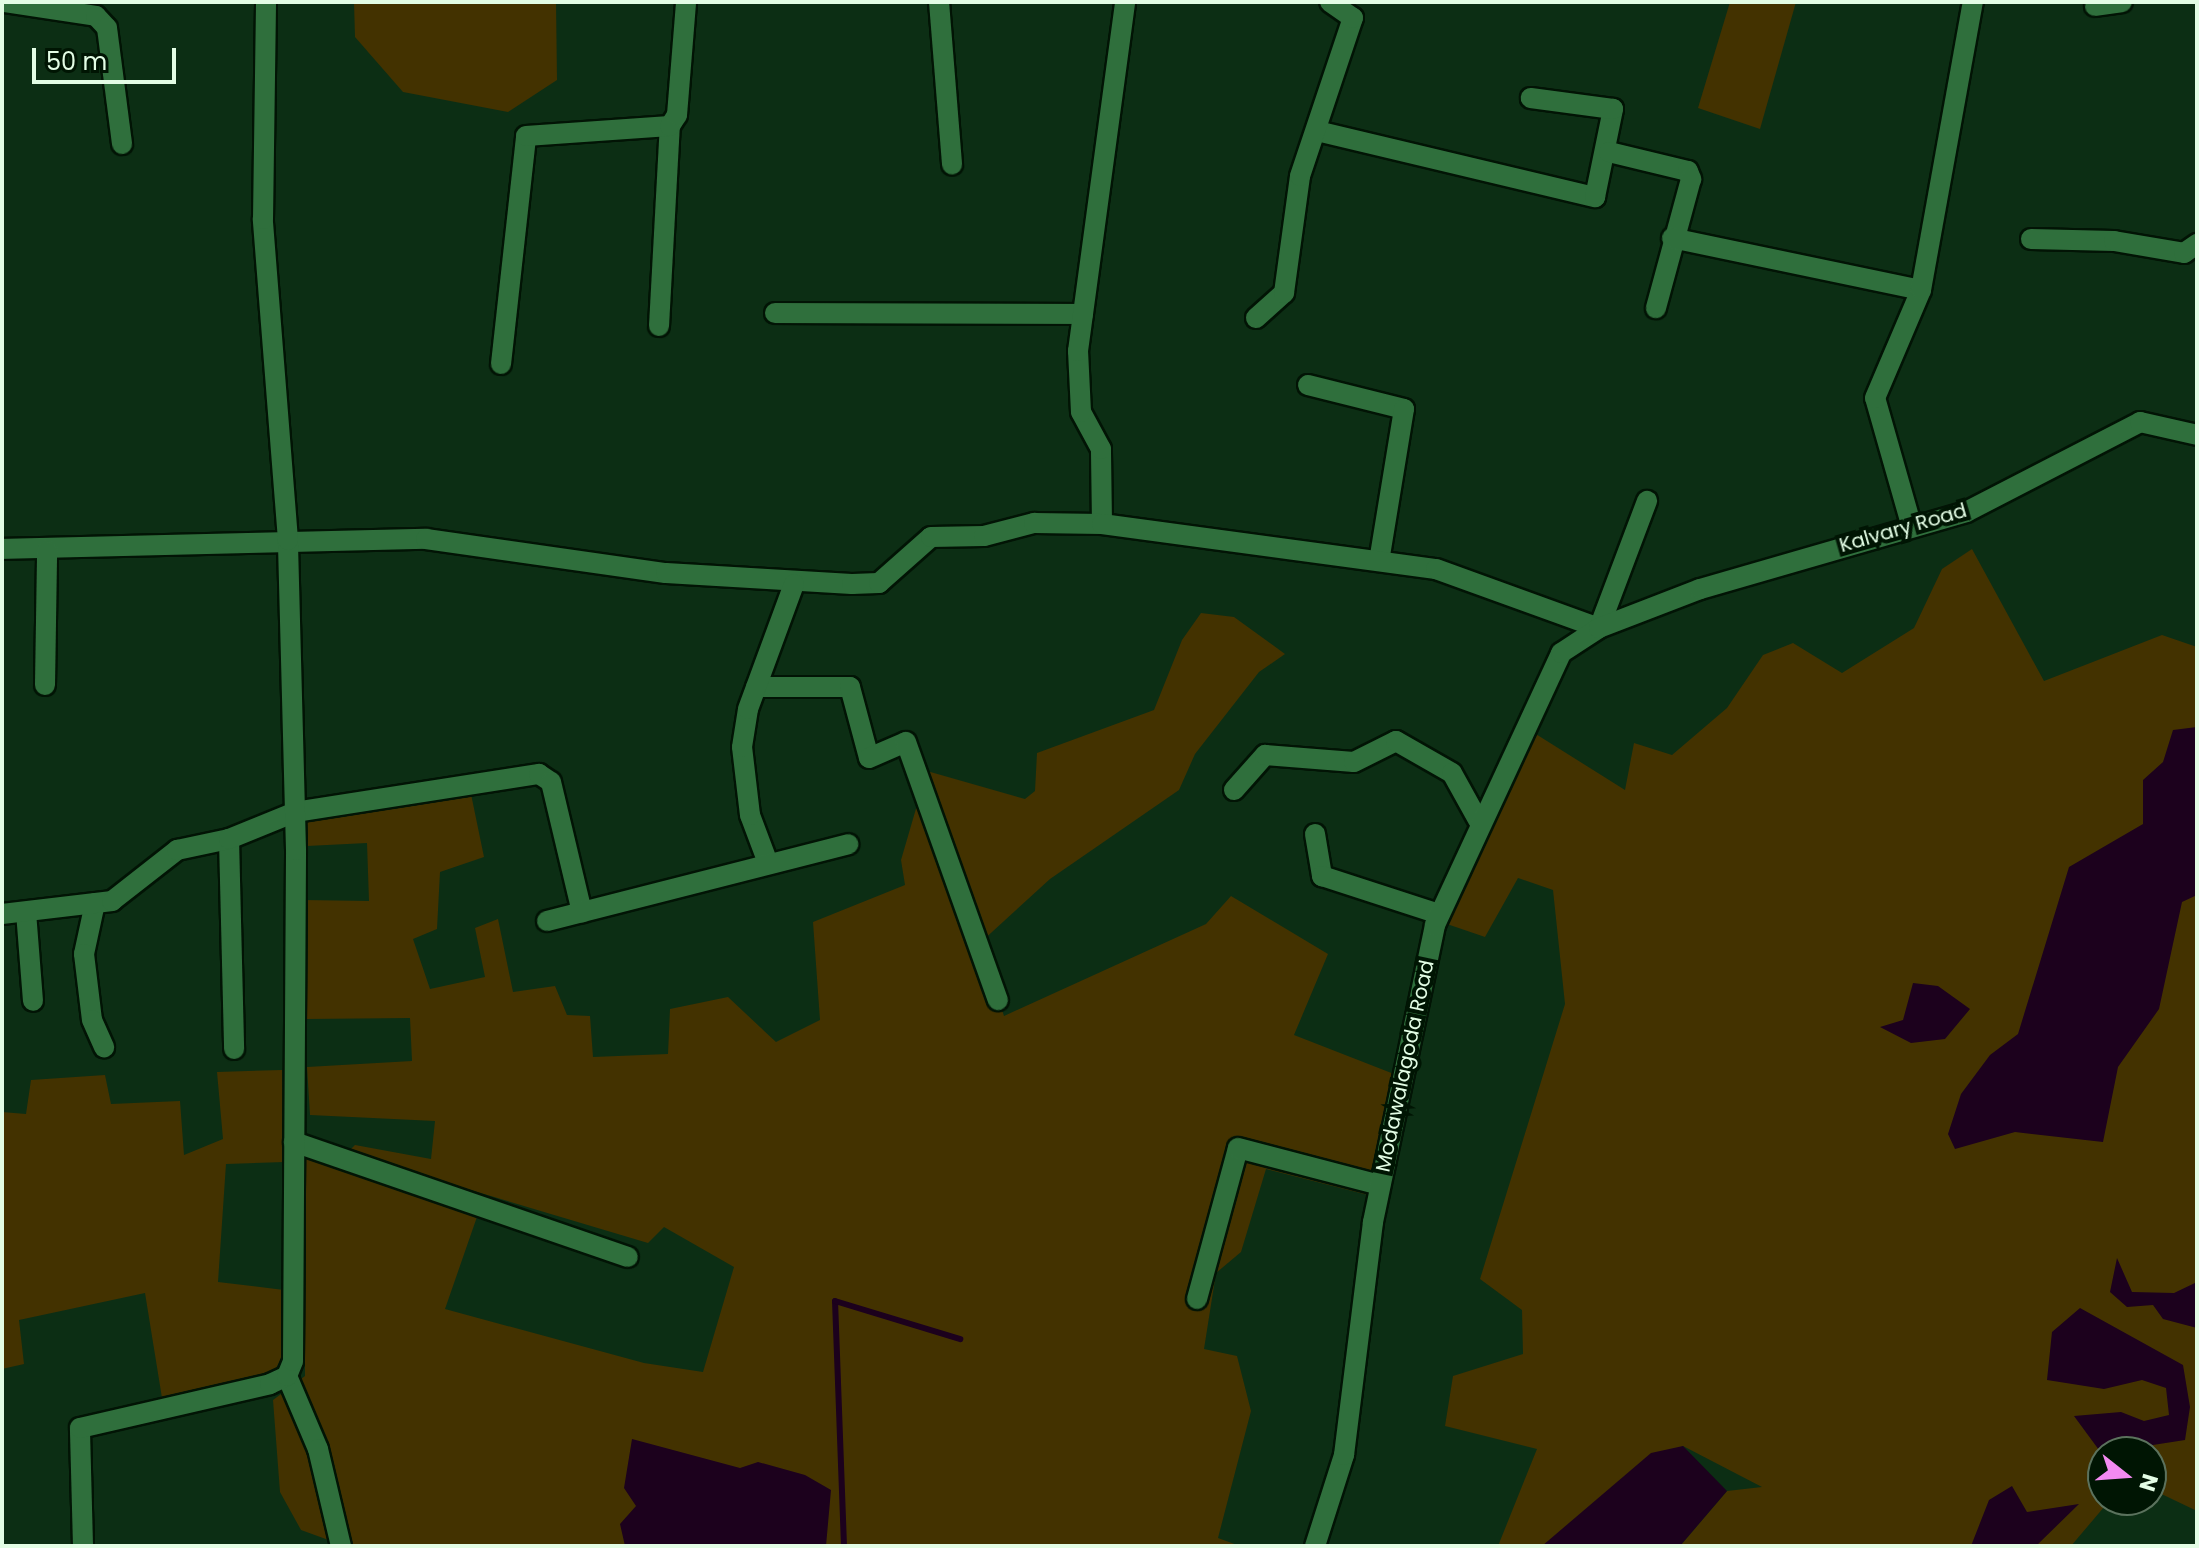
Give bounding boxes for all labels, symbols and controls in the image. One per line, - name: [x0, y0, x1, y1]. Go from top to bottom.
- scale bar: [36, 32, 180, 82]
- text: 50 m: [46, 45, 107, 78]
- street label: Kalvary Road: [1837, 498, 1969, 558]
- street label: Modawalagoda Road: [1371, 958, 1439, 1174]
- north arrow: [2087, 1436, 2167, 1516]
- text: N: [2131, 1470, 2166, 1495]

